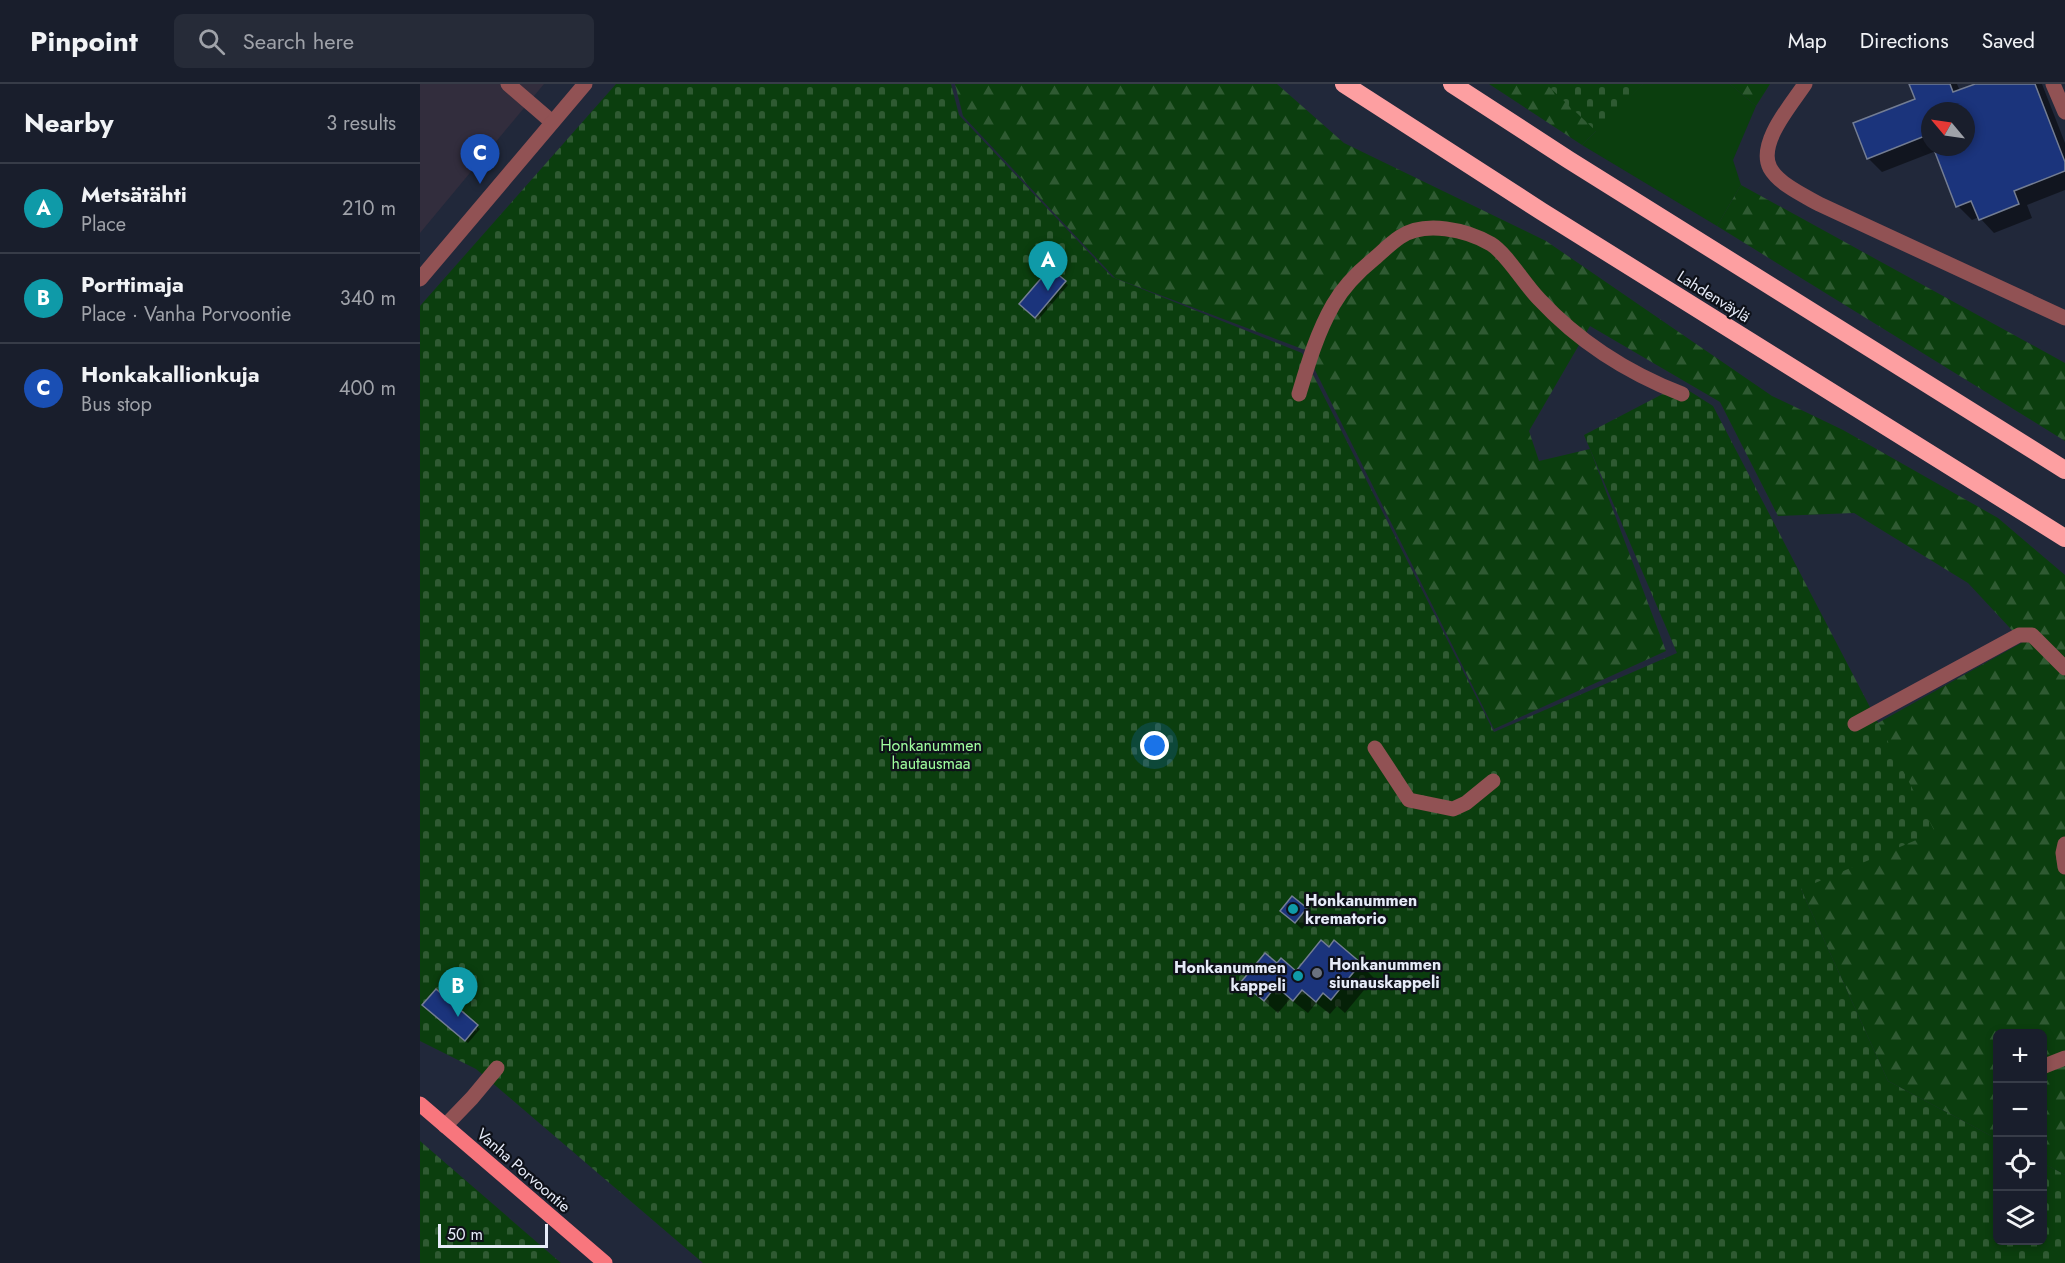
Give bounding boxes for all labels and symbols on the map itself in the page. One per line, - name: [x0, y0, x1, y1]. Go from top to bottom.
- north arrow: [1921, 102, 1975, 156]
- pin: C: [460, 135, 500, 184]
- pin: A: [1028, 242, 1068, 291]
- street label: Lahdenväylä: [1673, 265, 1755, 328]
- your location: [1140, 731, 1169, 760]
- park label: Honkanummen hautausmaa: [880, 734, 982, 775]
- place label: Honkanummen krematorio: [1305, 889, 1417, 930]
- marker: Honkanummen krematorio: [1286, 902, 1300, 916]
- place label: Honkanummen siunauskappeli: [1329, 953, 1441, 994]
- place label: Honkanummen kappeli: [1174, 956, 1286, 997]
- marker: Honkanummen siunauskappeli: [1310, 966, 1324, 980]
- pin: B: [438, 968, 477, 1017]
- marker: Honkanummen kappeli: [1291, 969, 1305, 983]
- street label: Vanha Porvoontie: [472, 1123, 576, 1218]
- scale bar: [438, 1221, 548, 1248]

